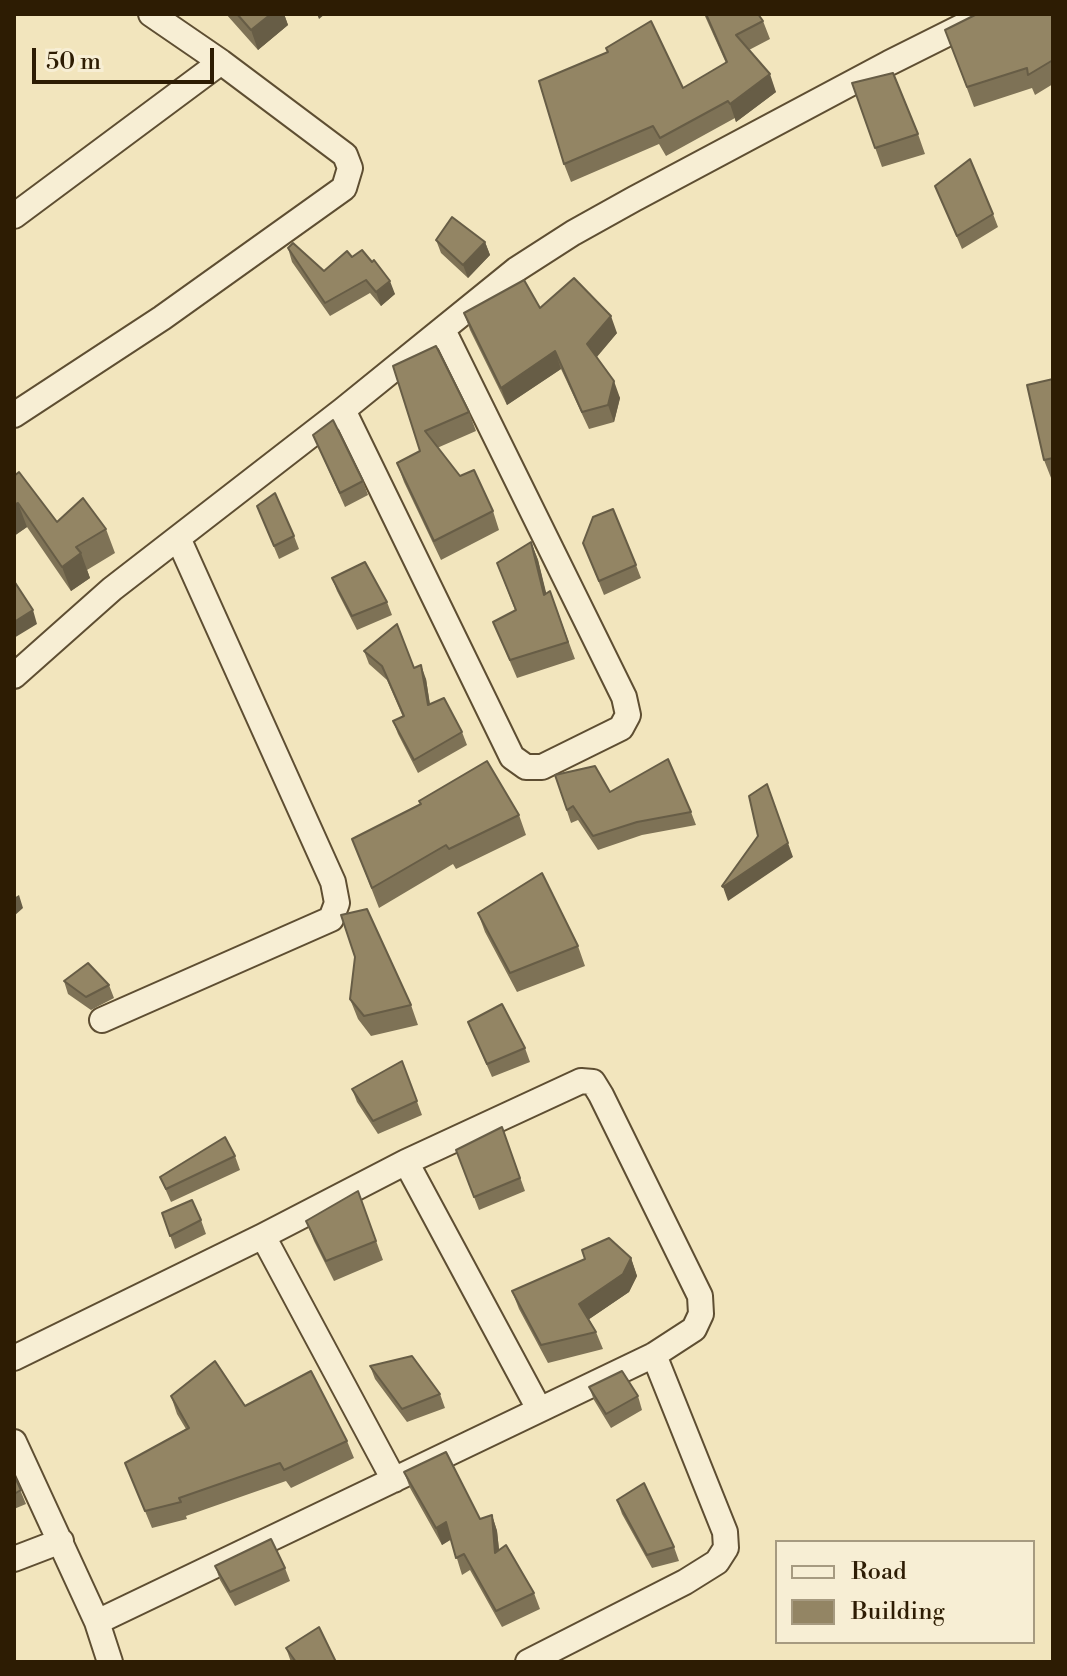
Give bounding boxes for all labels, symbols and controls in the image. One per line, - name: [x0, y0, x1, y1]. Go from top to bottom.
- scale bar: [36, 32, 218, 82]
- text: 50 m: [46, 47, 101, 77]
- legend: [775, 1540, 1035, 1644]
- text: Road: [851, 1557, 907, 1587]
- text: Building: [851, 1597, 945, 1627]

